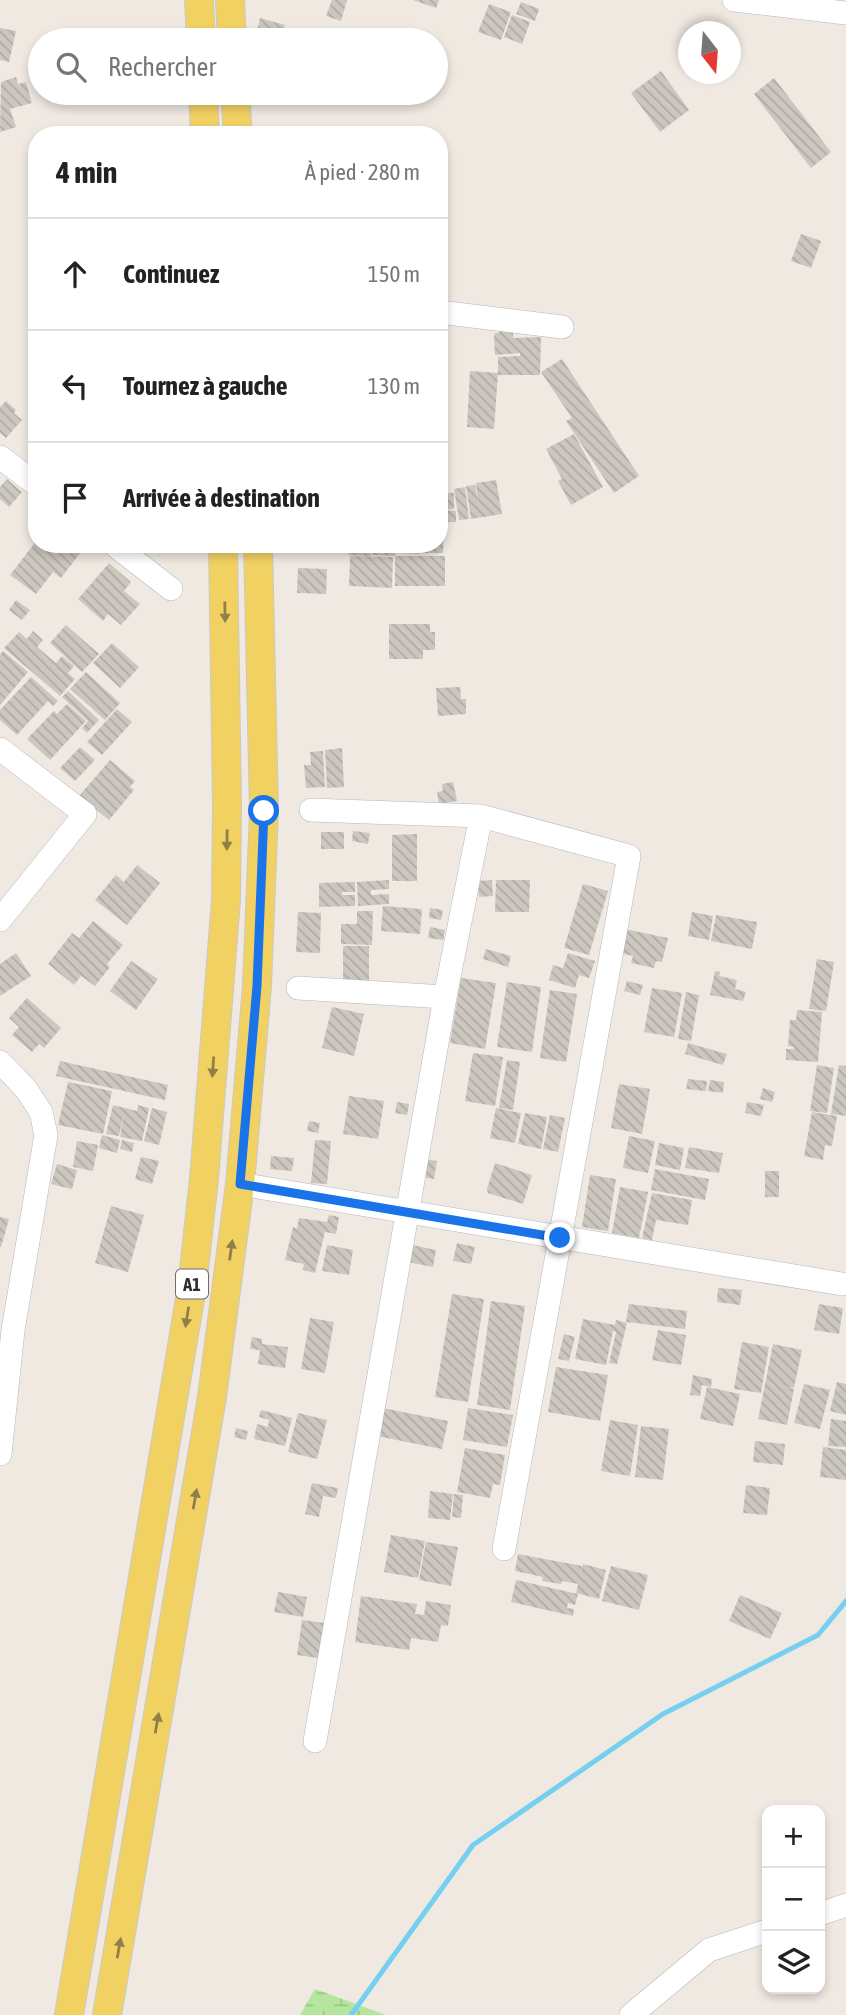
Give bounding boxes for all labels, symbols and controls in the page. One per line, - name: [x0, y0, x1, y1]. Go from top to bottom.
- north arrow: [678, 21, 741, 84]
- search box: [28, 28, 448, 105]
- icon: search: [52, 48, 90, 86]
- text: Rechercher: [108, 52, 216, 82]
- text: 4 min: [56, 155, 117, 189]
- text: À pied · 280 m: [305, 159, 420, 185]
- icon: ahead: [56, 255, 94, 293]
- text: Continuez: [123, 259, 219, 289]
- text: 150 m: [368, 261, 420, 287]
- icon: left: [56, 367, 94, 405]
- text: Tournez à gauche: [123, 371, 288, 401]
- text: 130 m: [368, 373, 420, 399]
- icon: arrive: [56, 479, 94, 517]
- text: Arrivée à destination: [123, 483, 320, 513]
- one-way arrow: [220, 602, 231, 624]
- route start: [248, 795, 279, 826]
- one-way arrow: [221, 829, 232, 851]
- one-way arrow: [207, 1056, 218, 1078]
- route end: [544, 1222, 575, 1253]
- one-way arrow: [226, 1239, 237, 1261]
- road number: A1: [176, 1269, 208, 1298]
- one-way arrow: [181, 1307, 192, 1329]
- one-way arrow: [190, 1488, 201, 1510]
- one-way arrow: [152, 1712, 163, 1734]
- map controls: [762, 1805, 825, 1994]
- button: +: [762, 1805, 825, 1868]
- button: −: [762, 1868, 825, 1931]
- button: layers: [762, 1931, 825, 1994]
- one-way arrow: [114, 1937, 125, 1959]

